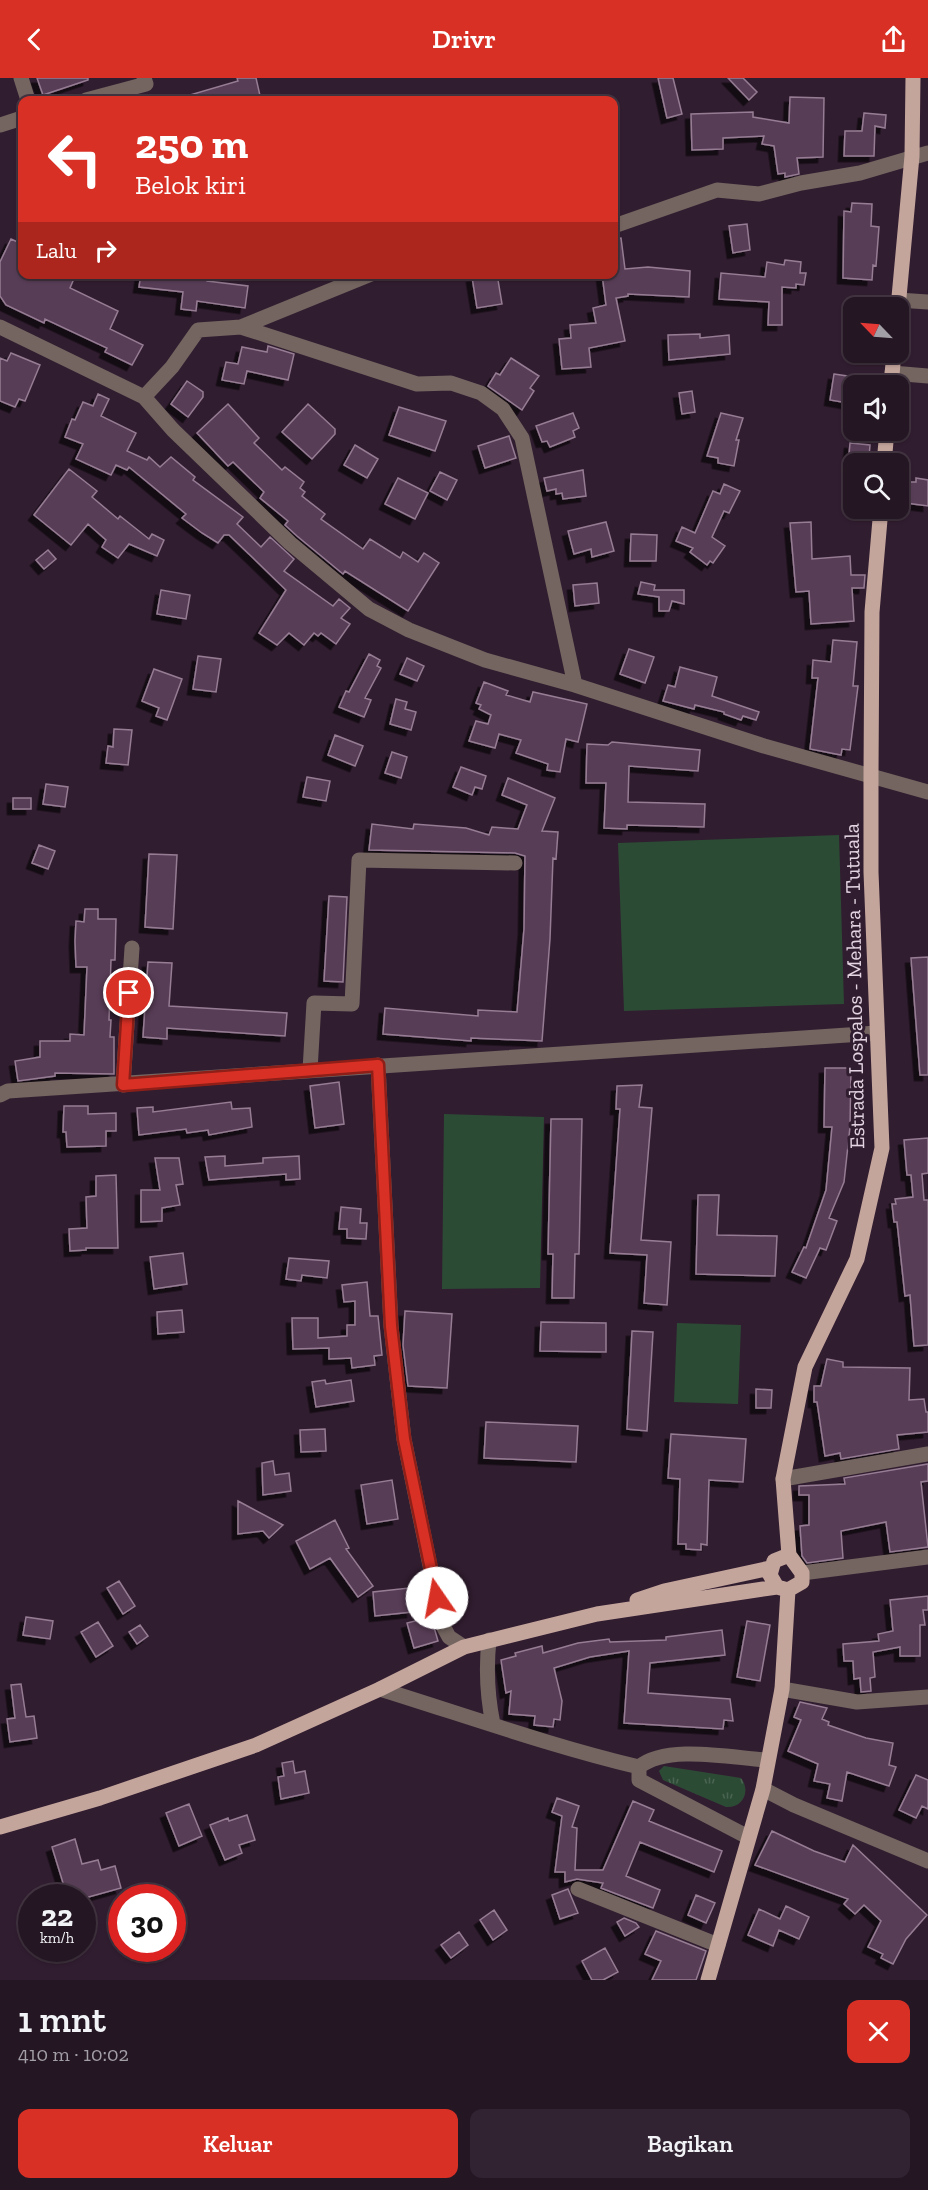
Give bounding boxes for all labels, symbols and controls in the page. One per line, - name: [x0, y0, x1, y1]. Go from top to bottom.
- icon: back: [18, 23, 51, 56]
- text: Drivr: [432, 23, 496, 55]
- icon: share: [877, 23, 910, 56]
- text: 250 m: [135, 118, 248, 169]
- icon: left: [36, 120, 114, 198]
- text: Belok kiri: [135, 169, 246, 201]
- icon: right: [89, 234, 122, 267]
- text: Lalu: [36, 237, 77, 264]
- north arrow: [843, 297, 909, 363]
- map controls: [843, 297, 909, 519]
- button: sound: [843, 375, 909, 441]
- button: search: [843, 453, 909, 519]
- street label: Estrada Lospalos - Mehara - Tutuala: [839, 823, 869, 1149]
- pin: [103, 967, 154, 1018]
- icon: arrive: [112, 976, 145, 1009]
- position arrow: [405, 1566, 469, 1630]
- speed limit sign: 30: [108, 1884, 186, 1962]
- text: 22: [41, 1898, 73, 1934]
- text: km/h: [40, 1929, 74, 1947]
- text: 1 mnt: [18, 1998, 106, 2041]
- button: close: [847, 2000, 910, 2063]
- text: 410 m · 10:02: [18, 2042, 129, 2066]
- button: Keluar: [18, 2109, 458, 2178]
- button: Bagikan: [470, 2109, 910, 2178]

